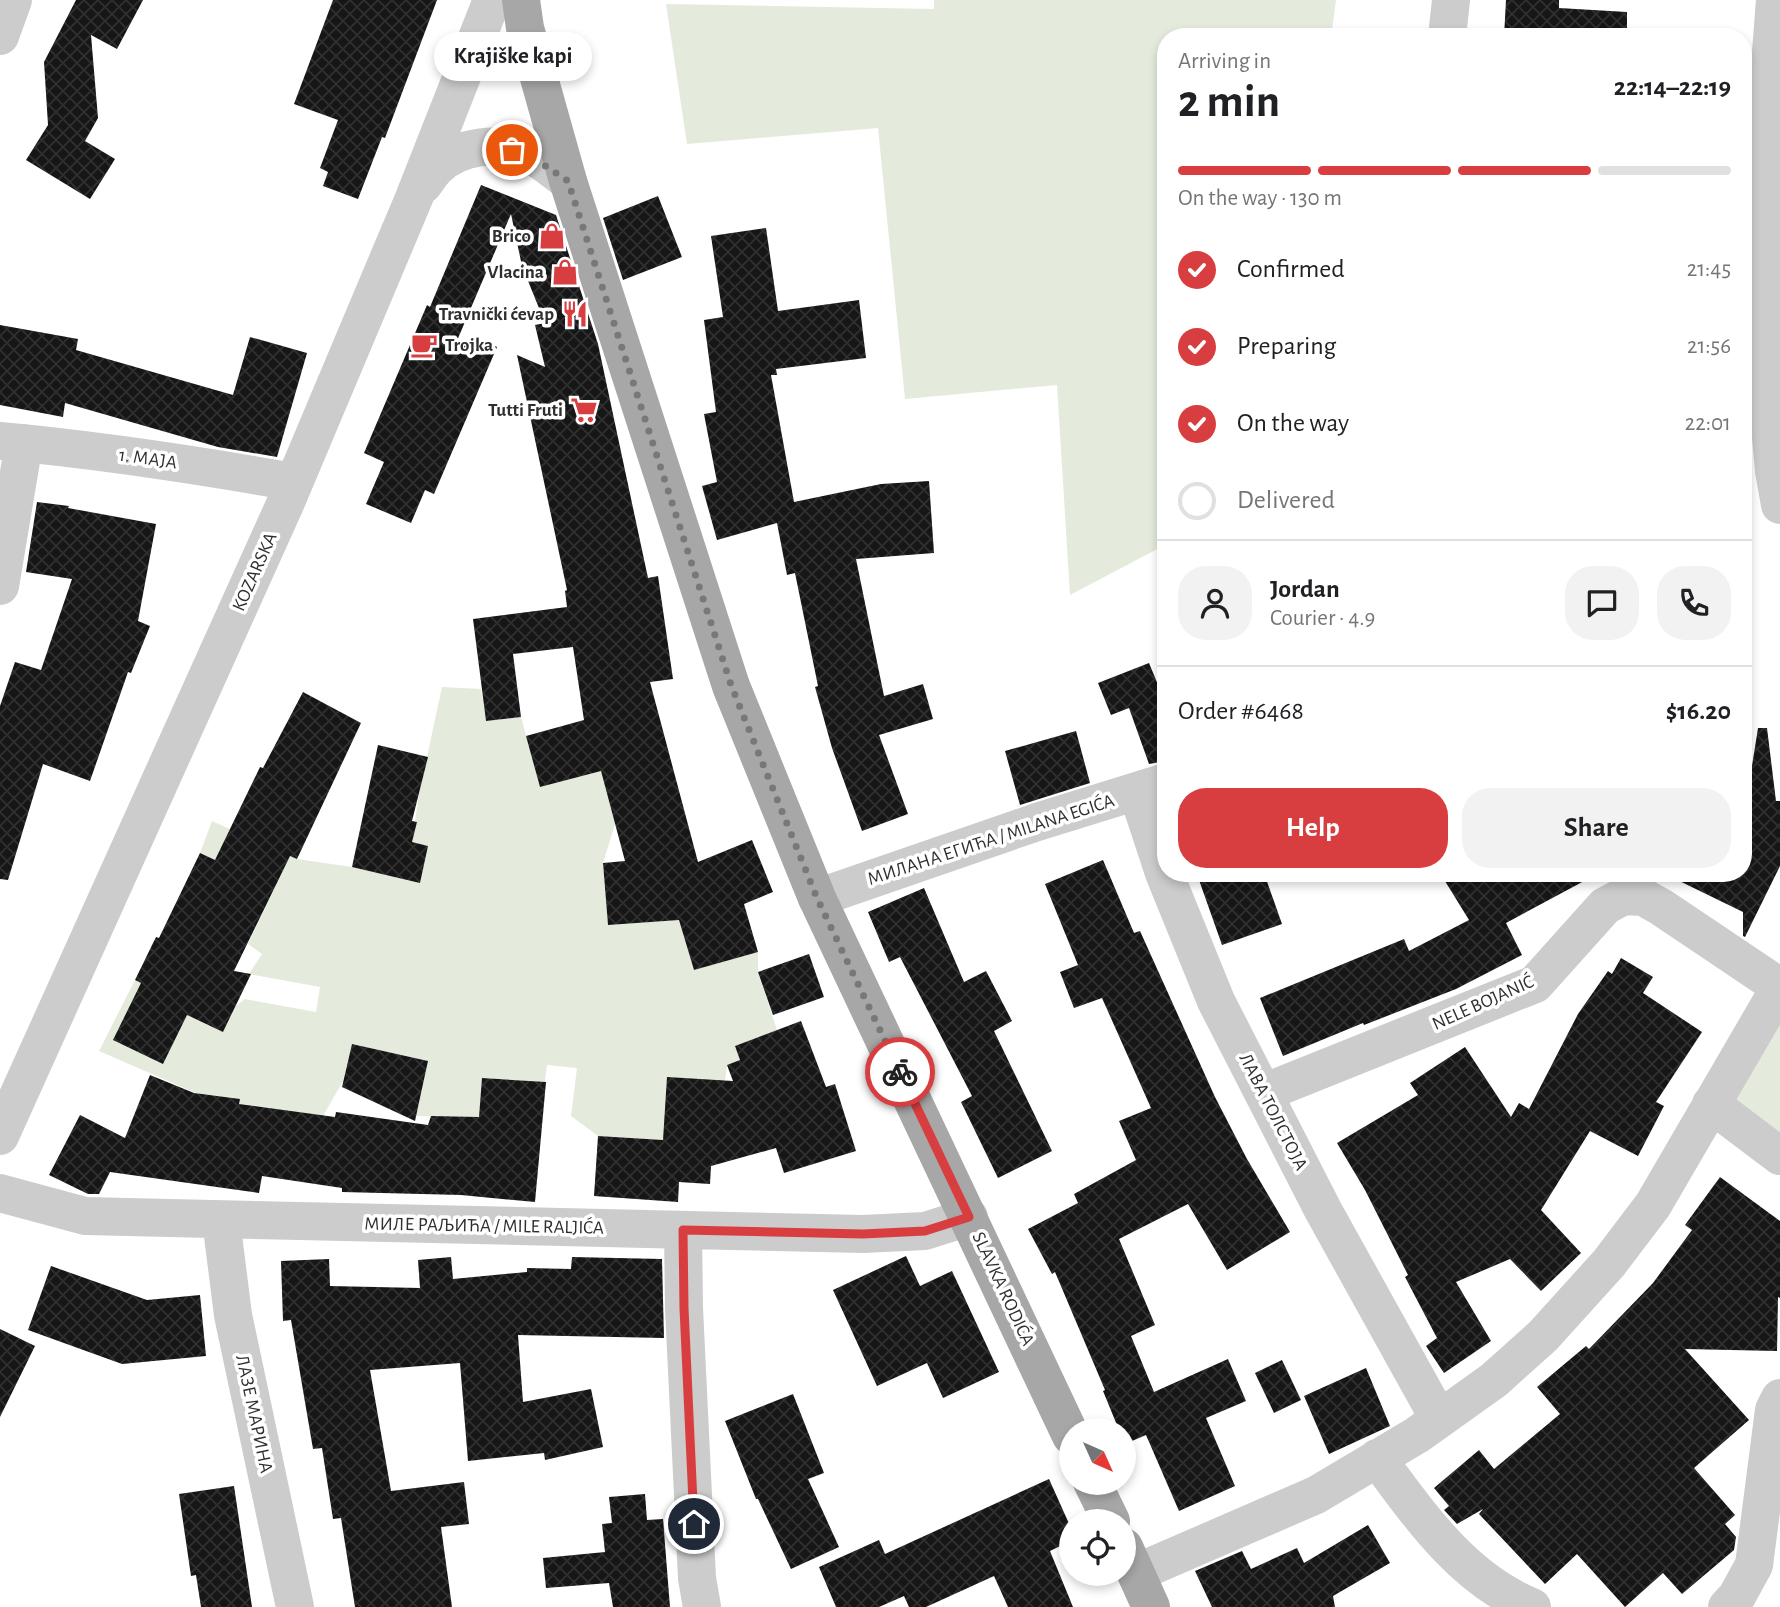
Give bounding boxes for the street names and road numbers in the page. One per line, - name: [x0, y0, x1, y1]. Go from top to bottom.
- street label: 1. МАЈА: [118, 446, 178, 472]
- street label: KOZARSKA: [229, 530, 281, 614]
- street label: МИЛАНА ЕГИЋА / MILANA EGIĆA: [865, 789, 1117, 889]
- street label: NELE BOJANIĆ: [1428, 970, 1537, 1034]
- street label: ЛАВА ТОЛСТОЈА: [1235, 1050, 1311, 1174]
- street label: МИЛЕ РАЉИЋА / MILE RALJIĆA: [364, 1212, 604, 1238]
- street label: SLAVKA RODIĆA: [968, 1228, 1039, 1349]
- street label: ЛАЗЕ МАРИНА: [232, 1353, 276, 1475]

